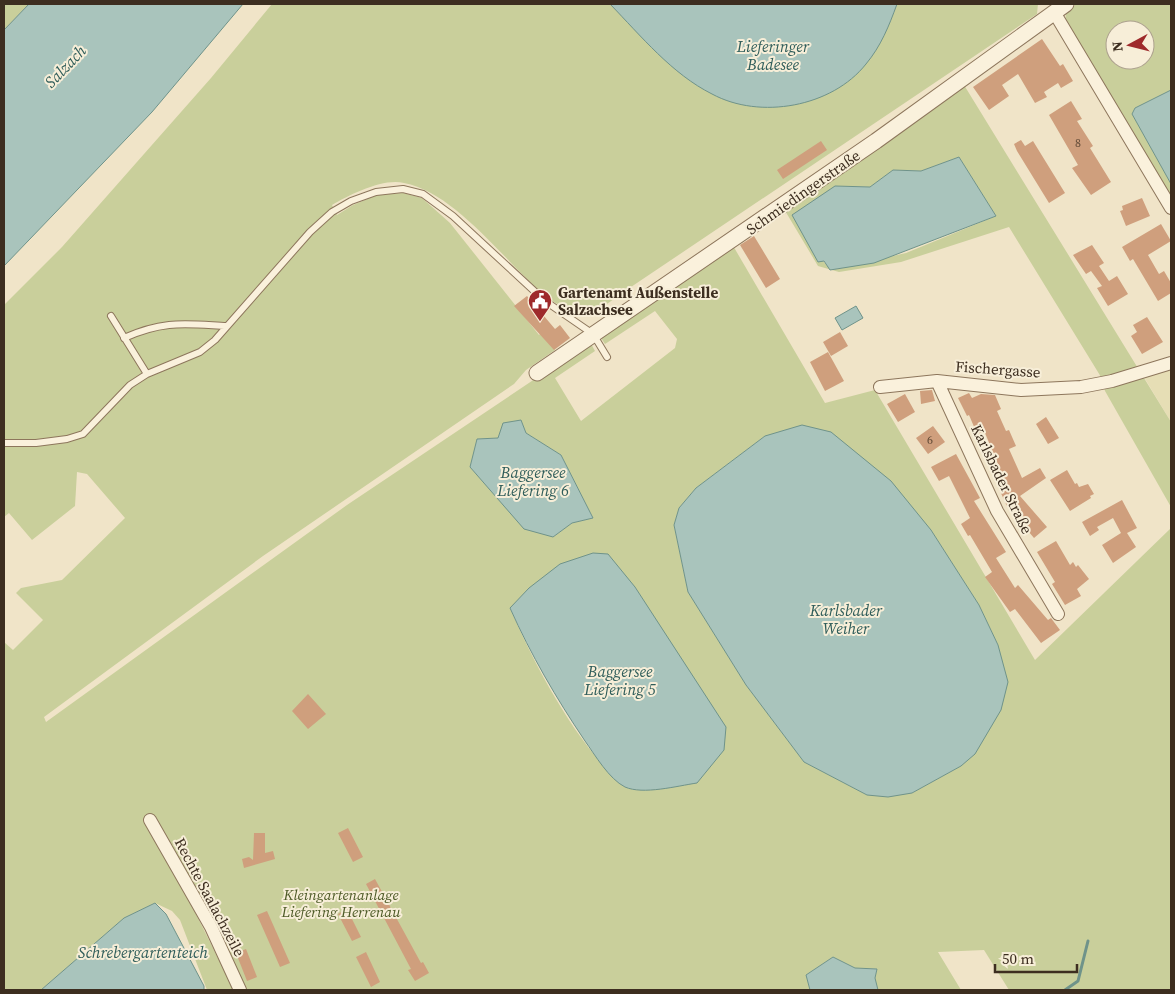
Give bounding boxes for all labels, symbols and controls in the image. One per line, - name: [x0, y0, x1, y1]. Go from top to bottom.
- north arrow: [1105, 20, 1155, 70]
- water label: Lieferinger Badesee: [736, 35, 810, 75]
- water label: Salzach: [39, 40, 91, 92]
- text: N: [1107, 40, 1128, 53]
- house number: 8: [1075, 135, 1081, 151]
- street label: Schmiedingerstraße: [742, 145, 864, 239]
- place label: Gartenamt Außenstelle Salzachsee: [558, 282, 718, 320]
- public building icon: Gartenamt Außenstelle Salzachsee: [527, 288, 553, 322]
- street label: Fischergasse: [955, 356, 1042, 382]
- street label: Karlsbader Straße: [966, 421, 1038, 538]
- house number: 6: [927, 432, 933, 448]
- water label: Baggersee Liefering 6: [496, 461, 570, 501]
- water label: Karlsbader Weiher: [809, 599, 883, 639]
- water label: Baggersee Liefering 5: [583, 660, 657, 700]
- street label: Rechte Saalachzeile: [170, 834, 250, 960]
- park label: Kleingartenanlage Liefering Herrenau: [280, 884, 401, 922]
- water label: Schrebergartenteich: [78, 941, 208, 963]
- scale bar: [995, 942, 1078, 974]
- text: 50 m: [1002, 948, 1034, 969]

